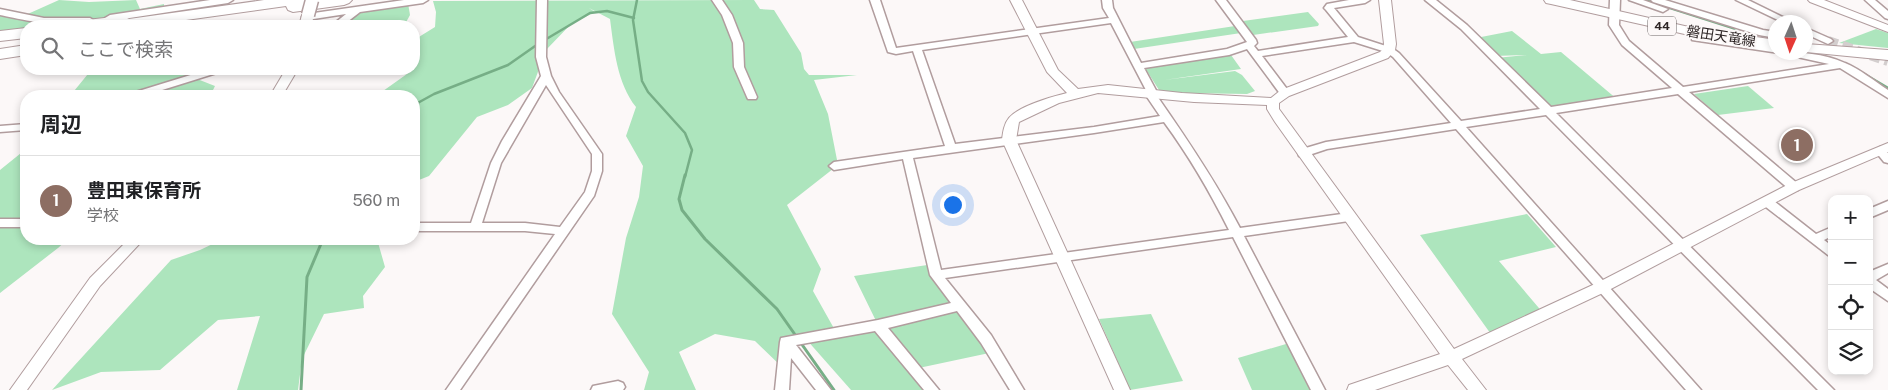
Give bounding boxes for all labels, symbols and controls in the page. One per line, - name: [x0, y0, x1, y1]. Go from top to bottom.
- north arrow: [1768, 15, 1813, 60]
- road number: 44: [1648, 16, 1676, 36]
- search box: [20, 20, 420, 75]
- street label: 磐田天竜線: [1685, 23, 1757, 49]
- icon: search: [38, 34, 66, 62]
- text: ここで検索: [78, 38, 173, 60]
- text: 周辺: [40, 112, 82, 137]
- pin: 1: [1781, 126, 1813, 164]
- text: 豊田東保育所: [87, 179, 201, 201]
- text: 1: [53, 191, 59, 210]
- text: 560 m: [352, 191, 400, 210]
- your location: [940, 192, 966, 218]
- map controls: [1828, 195, 1873, 375]
- button: +: [1828, 195, 1873, 240]
- text: 学校: [87, 206, 119, 225]
- button: −: [1828, 240, 1873, 285]
- button: locate: [1828, 285, 1873, 330]
- button: layers: [1828, 330, 1873, 375]

